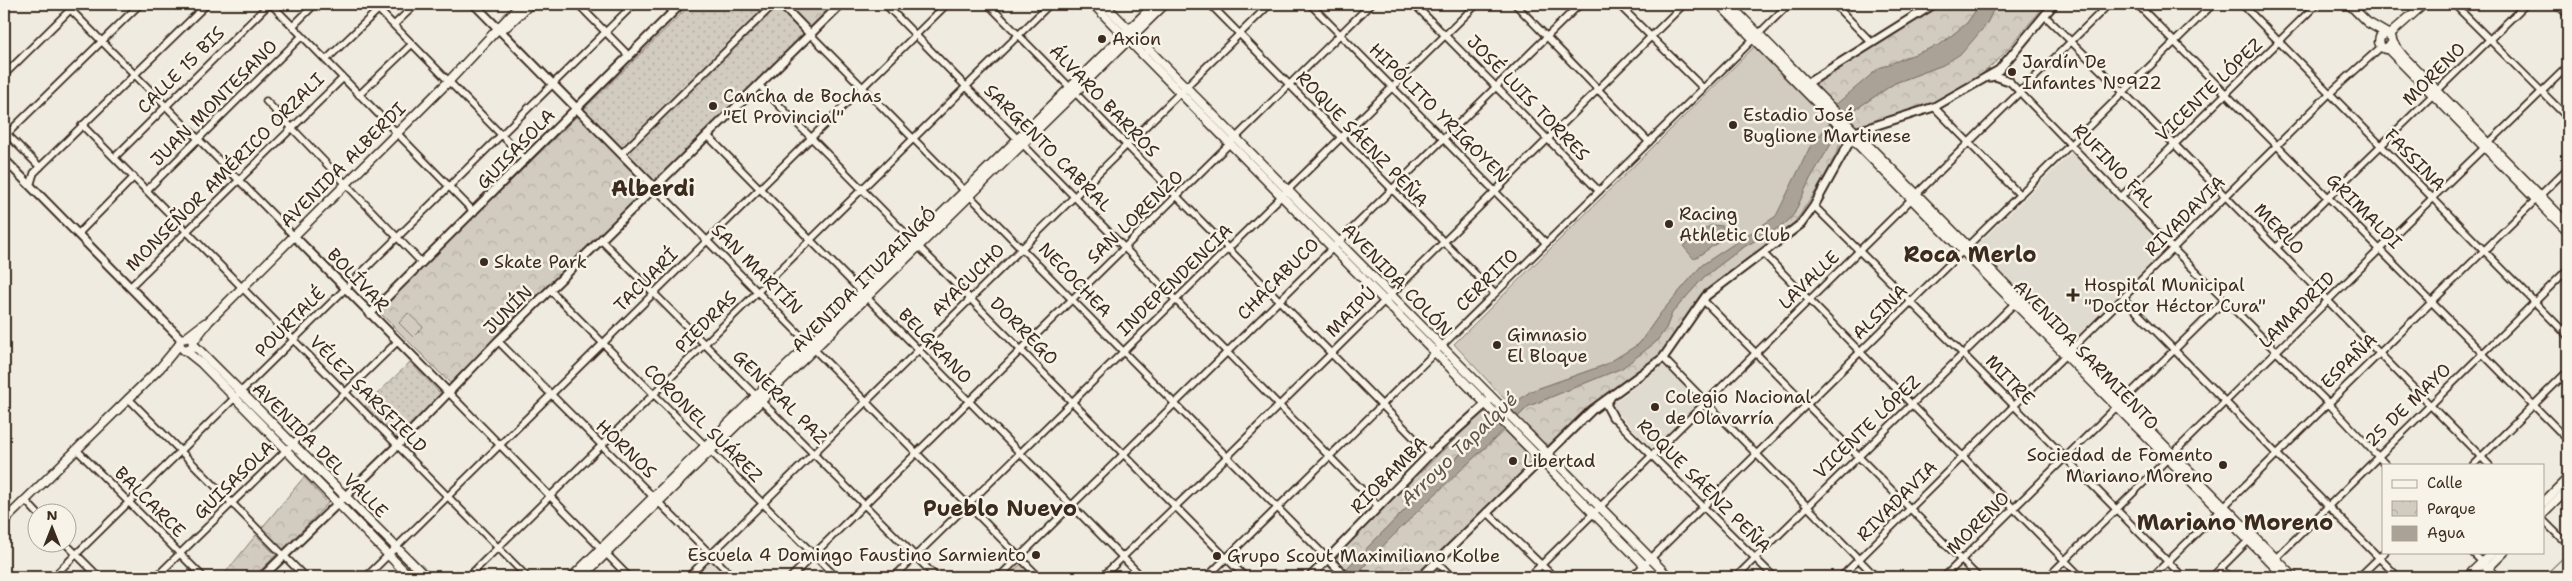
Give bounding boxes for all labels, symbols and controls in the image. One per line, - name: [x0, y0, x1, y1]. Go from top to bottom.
- street label: CALLE 15 BIS: [132, 21, 230, 119]
- place label: Axion: [1112, 27, 1161, 51]
- street label: JOSÉ LUIS TORRES: [1462, 30, 1594, 166]
- marker: Axion: [1096, 33, 1108, 45]
- street label: VICENTE LÓPEZ: [2150, 33, 2268, 147]
- street label: JUAN MONTESANO: [145, 34, 283, 172]
- street label: MORENO: [2397, 37, 2471, 111]
- street label: HIPÓLITO YRIGOYEN: [1364, 38, 1514, 188]
- street label: ÁLVARO BARROS: [1044, 39, 1164, 163]
- place label: Jardín De Infantes Nº922: [2022, 50, 2162, 95]
- street label: ROQUE SÁENZ PEÑA: [1291, 66, 1433, 212]
- marker: Jardín De Infantes Nº922: [2006, 66, 2018, 78]
- street label: MONSEÑOR AMÉRICO ORZALI: [121, 68, 329, 276]
- street label: SARGENTO CABRAL: [979, 79, 1117, 217]
- place label: Cancha de Bochas "El Provincial": [723, 84, 882, 129]
- street label: AVENIDA ALBERDI: [275, 97, 411, 233]
- marker: Cancha de Bochas "El Provincial": [707, 100, 719, 112]
- place label: Estadio José Buglione Martinese: [1743, 103, 1911, 148]
- street label: GUISASOLA: [472, 104, 560, 194]
- street label: RUFINO FAL: [2067, 118, 2161, 214]
- marker: Estadio José Buglione Martinese: [1727, 119, 1739, 131]
- street label: FASSINA: [2379, 124, 2451, 196]
- street label: SAN LORENZO: [1082, 165, 1188, 269]
- street label: GRIMALDI: [2321, 168, 2407, 254]
- street label: RIVADAVIA: [2139, 170, 2231, 262]
- district label: Alberdi: [611, 174, 695, 203]
- street label: MERLO: [2249, 198, 2309, 260]
- street label: AVENIDA ITUZAINGÓ: [786, 202, 942, 358]
- place label: Racing Athletic Club: [1679, 202, 1790, 247]
- street label: SAN MARTÍN: [706, 218, 808, 320]
- street label: AVENIDA COLÓN: [1336, 218, 1458, 342]
- marker: Racing Athletic Club: [1663, 218, 1675, 230]
- street label: INDEPENDENCIA: [1112, 219, 1238, 341]
- street label: CHACABUCO: [1232, 233, 1324, 325]
- street label: NECOCHEA: [1033, 237, 1117, 323]
- street label: AYACUCHO: [926, 238, 1010, 322]
- district label: Roca Merlo: [1904, 240, 2036, 269]
- street label: BOLÍVAR: [322, 243, 394, 317]
- street label: TACUARÍ: [609, 243, 683, 317]
- street label: CERRITO: [1450, 243, 1524, 317]
- street label: LAVALLE: [1773, 245, 1845, 315]
- place label: Skate Park: [494, 250, 587, 274]
- marker: Skate Park: [478, 256, 490, 268]
- street label: LAMADRID: [2253, 266, 2341, 354]
- place label: Hospital Municipal "Doctor Héctor Cura": [2084, 273, 2266, 318]
- street label: AVENIDA SARMIENTO: [2008, 275, 2164, 435]
- street label: ALSINA: [1847, 279, 1913, 345]
- street label: JUNÍN: [478, 280, 538, 340]
- street label: POURTALÉ: [250, 282, 330, 362]
- street label: MAIPÚ: [1321, 282, 1381, 342]
- street label: PIEDRAS: [670, 286, 742, 358]
- marker: Hospital Municipal "Doctor Héctor Cura": [2066, 288, 2080, 302]
- street label: DORREGO: [985, 292, 1063, 370]
- street label: BELGRANO: [893, 303, 977, 389]
- place label: Gimnasio El Bloque: [1507, 323, 1588, 368]
- street label: ESPAÑA: [2315, 328, 2383, 394]
- street label: VÉLEZ SARSFIELD: [304, 330, 432, 458]
- marker: Gimnasio El Bloque: [1491, 339, 1503, 351]
- street label: GENERAL PAZ: [728, 345, 832, 449]
- street label: MITRE: [1980, 350, 2040, 410]
- street label: CORONEL SUÁREZ: [638, 358, 768, 488]
- street label: 25 DE MAYO: [2360, 358, 2456, 452]
- street label: VICENTE LÓPEZ: [1808, 370, 1926, 484]
- street label: AVENIDA DEL VALLE: [247, 377, 393, 523]
- place label: Colegio Nacional de Olavarría: [1665, 385, 1811, 430]
- water label: Arroyo Tapalqué: [1395, 387, 1523, 511]
- marker: Colegio Nacional de Olavarría: [1649, 401, 1661, 413]
- street label: HORNOS: [591, 414, 661, 484]
- street label: ROQUE SÁENZ PEÑA: [1632, 414, 1776, 558]
- street label: RIOBAMBA: [1345, 431, 1433, 519]
- street label: GUISASOLA: [189, 436, 279, 524]
- place label: Sociedad de Fomento Mariano Moreno: [2027, 443, 2213, 488]
- place label: Libertad: [1523, 449, 1596, 473]
- marker: Libertad: [1507, 455, 1519, 467]
- street label: RIVADAVIA: [1851, 455, 1943, 547]
- marker: Sociedad de Fomento Mariano Moreno: [2217, 459, 2229, 471]
- street label: BALCARCE: [109, 461, 191, 543]
- legend: [2382, 464, 2544, 554]
- text: Calle: [2427, 473, 2463, 493]
- street label: MORENO: [1941, 486, 2015, 560]
- district label: Pueblo Nuevo: [923, 494, 1077, 523]
- text: Parque: [2427, 499, 2476, 519]
- north arrow: [28, 504, 78, 554]
- text: N: [46, 506, 58, 524]
- district label: Mariano Moreno: [2137, 508, 2333, 537]
- text: Agua: [2427, 523, 2466, 543]
- place label: Escuela 4 Domingo Faustino Sarmiento: [688, 543, 1026, 567]
- place label: Grupo Scout Maximiliano Kolbe: [1227, 544, 1500, 568]
- marker: Escuela 4 Domingo Faustino Sarmiento: [1030, 549, 1042, 561]
- marker: Grupo Scout Maximiliano Kolbe: [1211, 550, 1223, 562]

